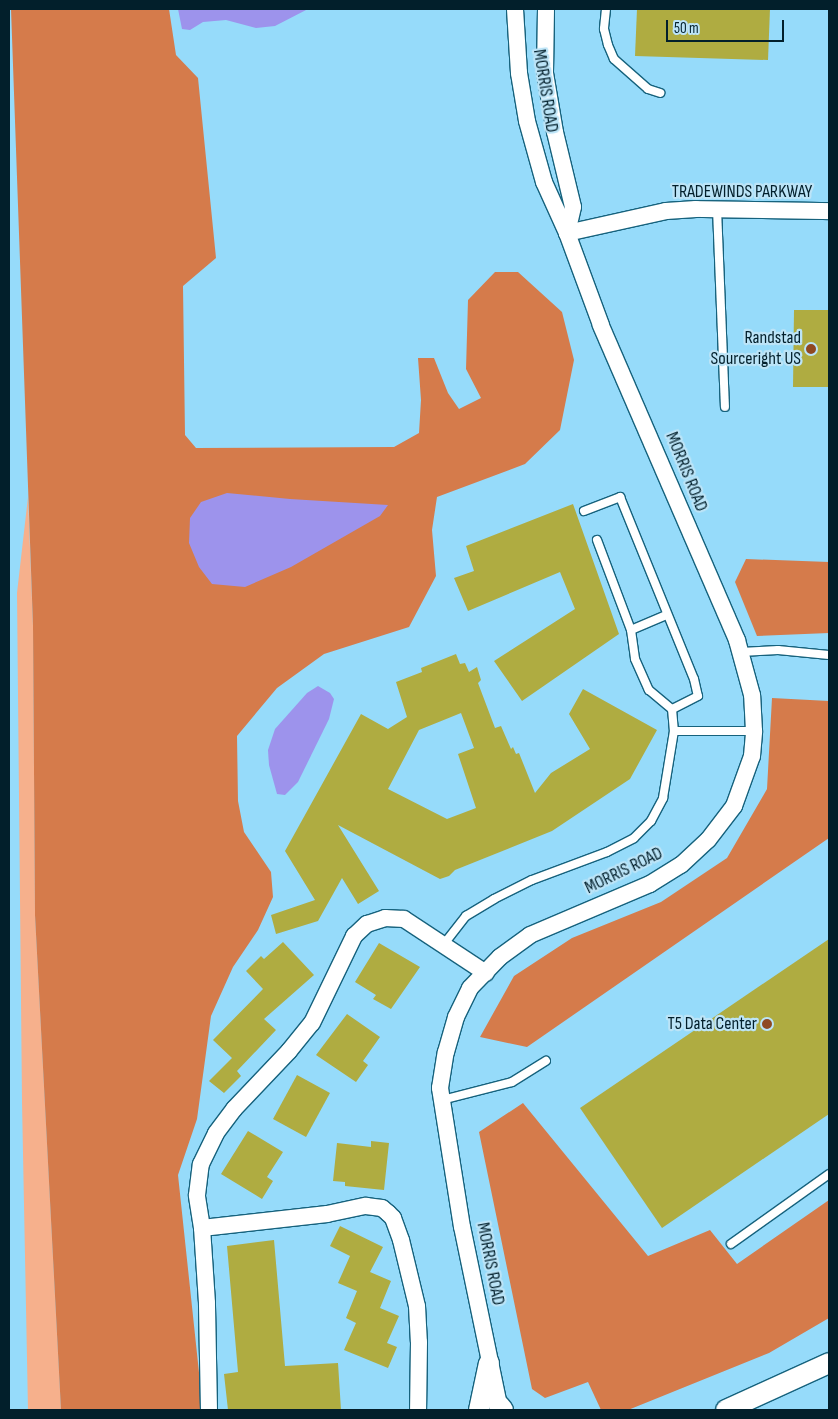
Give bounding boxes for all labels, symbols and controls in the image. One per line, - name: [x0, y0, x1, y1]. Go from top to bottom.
- scale bar: [668, 10, 786, 42]
- text: 50 m: [674, 19, 699, 38]
- street label: MORRIS ROAD: [528, 48, 562, 134]
- street label: TRADEWINDS PARKWAY: [672, 181, 812, 203]
- place label: Randstad Sourceright US: [711, 328, 801, 370]
- marker: Randstad Sourceright US: [805, 343, 817, 355]
- street label: MORRIS ROAD: [660, 429, 712, 515]
- street label: MORRIS ROAD: [582, 843, 666, 899]
- place label: T5 Data Center: [667, 1013, 757, 1035]
- marker: T5 Data Center: [761, 1018, 773, 1030]
- street label: MORRIS ROAD: [471, 1221, 509, 1307]

